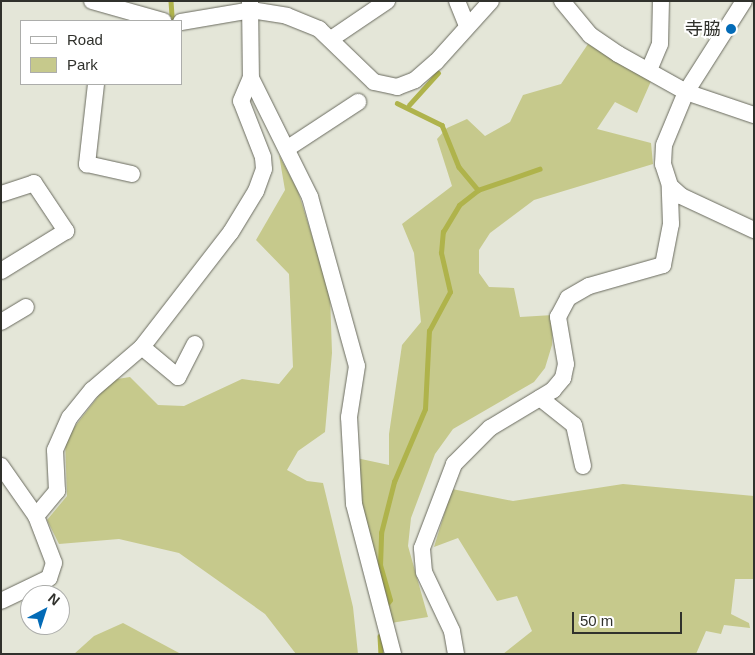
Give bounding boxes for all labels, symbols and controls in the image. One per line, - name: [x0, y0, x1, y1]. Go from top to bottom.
- place label: 寺脇: [685, 18, 721, 40]
- legend: [20, 20, 182, 85]
- marker: 寺脇: [725, 23, 737, 35]
- text: Road: [67, 31, 103, 48]
- text: Park: [67, 56, 98, 73]
- north arrow: [20, 585, 70, 635]
- text: N: [45, 590, 63, 609]
- scale bar: [575, 602, 685, 634]
- text: 50 m: [580, 612, 613, 629]

